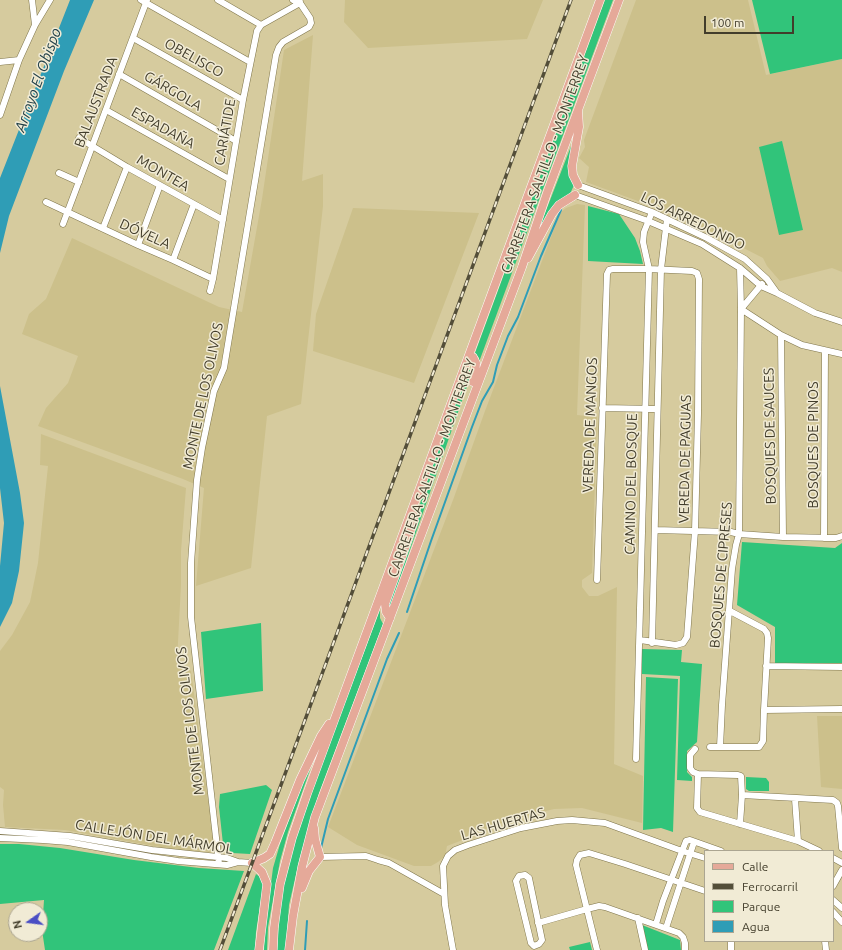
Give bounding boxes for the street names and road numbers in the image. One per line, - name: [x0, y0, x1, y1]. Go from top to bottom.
- street label: OBELISCO: [162, 35, 226, 81]
- street label: CARRETERA SALTILLO - MONTERREY: [498, 53, 592, 275]
- street label: BALAUSTRADA: [71, 54, 121, 150]
- street label: GÁRGOLA: [141, 68, 205, 114]
- street label: CARIÁTIDE: [211, 97, 239, 167]
- street label: ESPADAÑA: [128, 104, 198, 152]
- street label: MONTEA: [134, 151, 192, 195]
- street label: LOS ARREDONDO: [638, 188, 748, 254]
- street label: DÓVELA: [117, 215, 173, 253]
- street label: MONTE DE LOS OLIVOS: [179, 321, 227, 471]
- street label: CARRETERA SALTILLO - MONTERREY: [385, 357, 479, 579]
- street label: VEREDA DE MANGOS: [579, 357, 601, 493]
- street label: BOSQUES DE SAUCES: [760, 368, 780, 504]
- street label: BOSQUES DE PINOS: [805, 381, 821, 509]
- street label: VEREDA DE PAGUAS: [675, 395, 695, 523]
- street label: CAMINO DEL BOSQUE: [621, 413, 641, 555]
- street label: BOSQUES DE CIPRESES: [706, 501, 736, 649]
- street label: MONTE DE LOS OLIVOS: [173, 646, 207, 796]
- street label: LAS HUERTAS: [459, 804, 547, 844]
- street label: CALLEJÓN DEL MÁRMOL: [74, 816, 234, 858]

